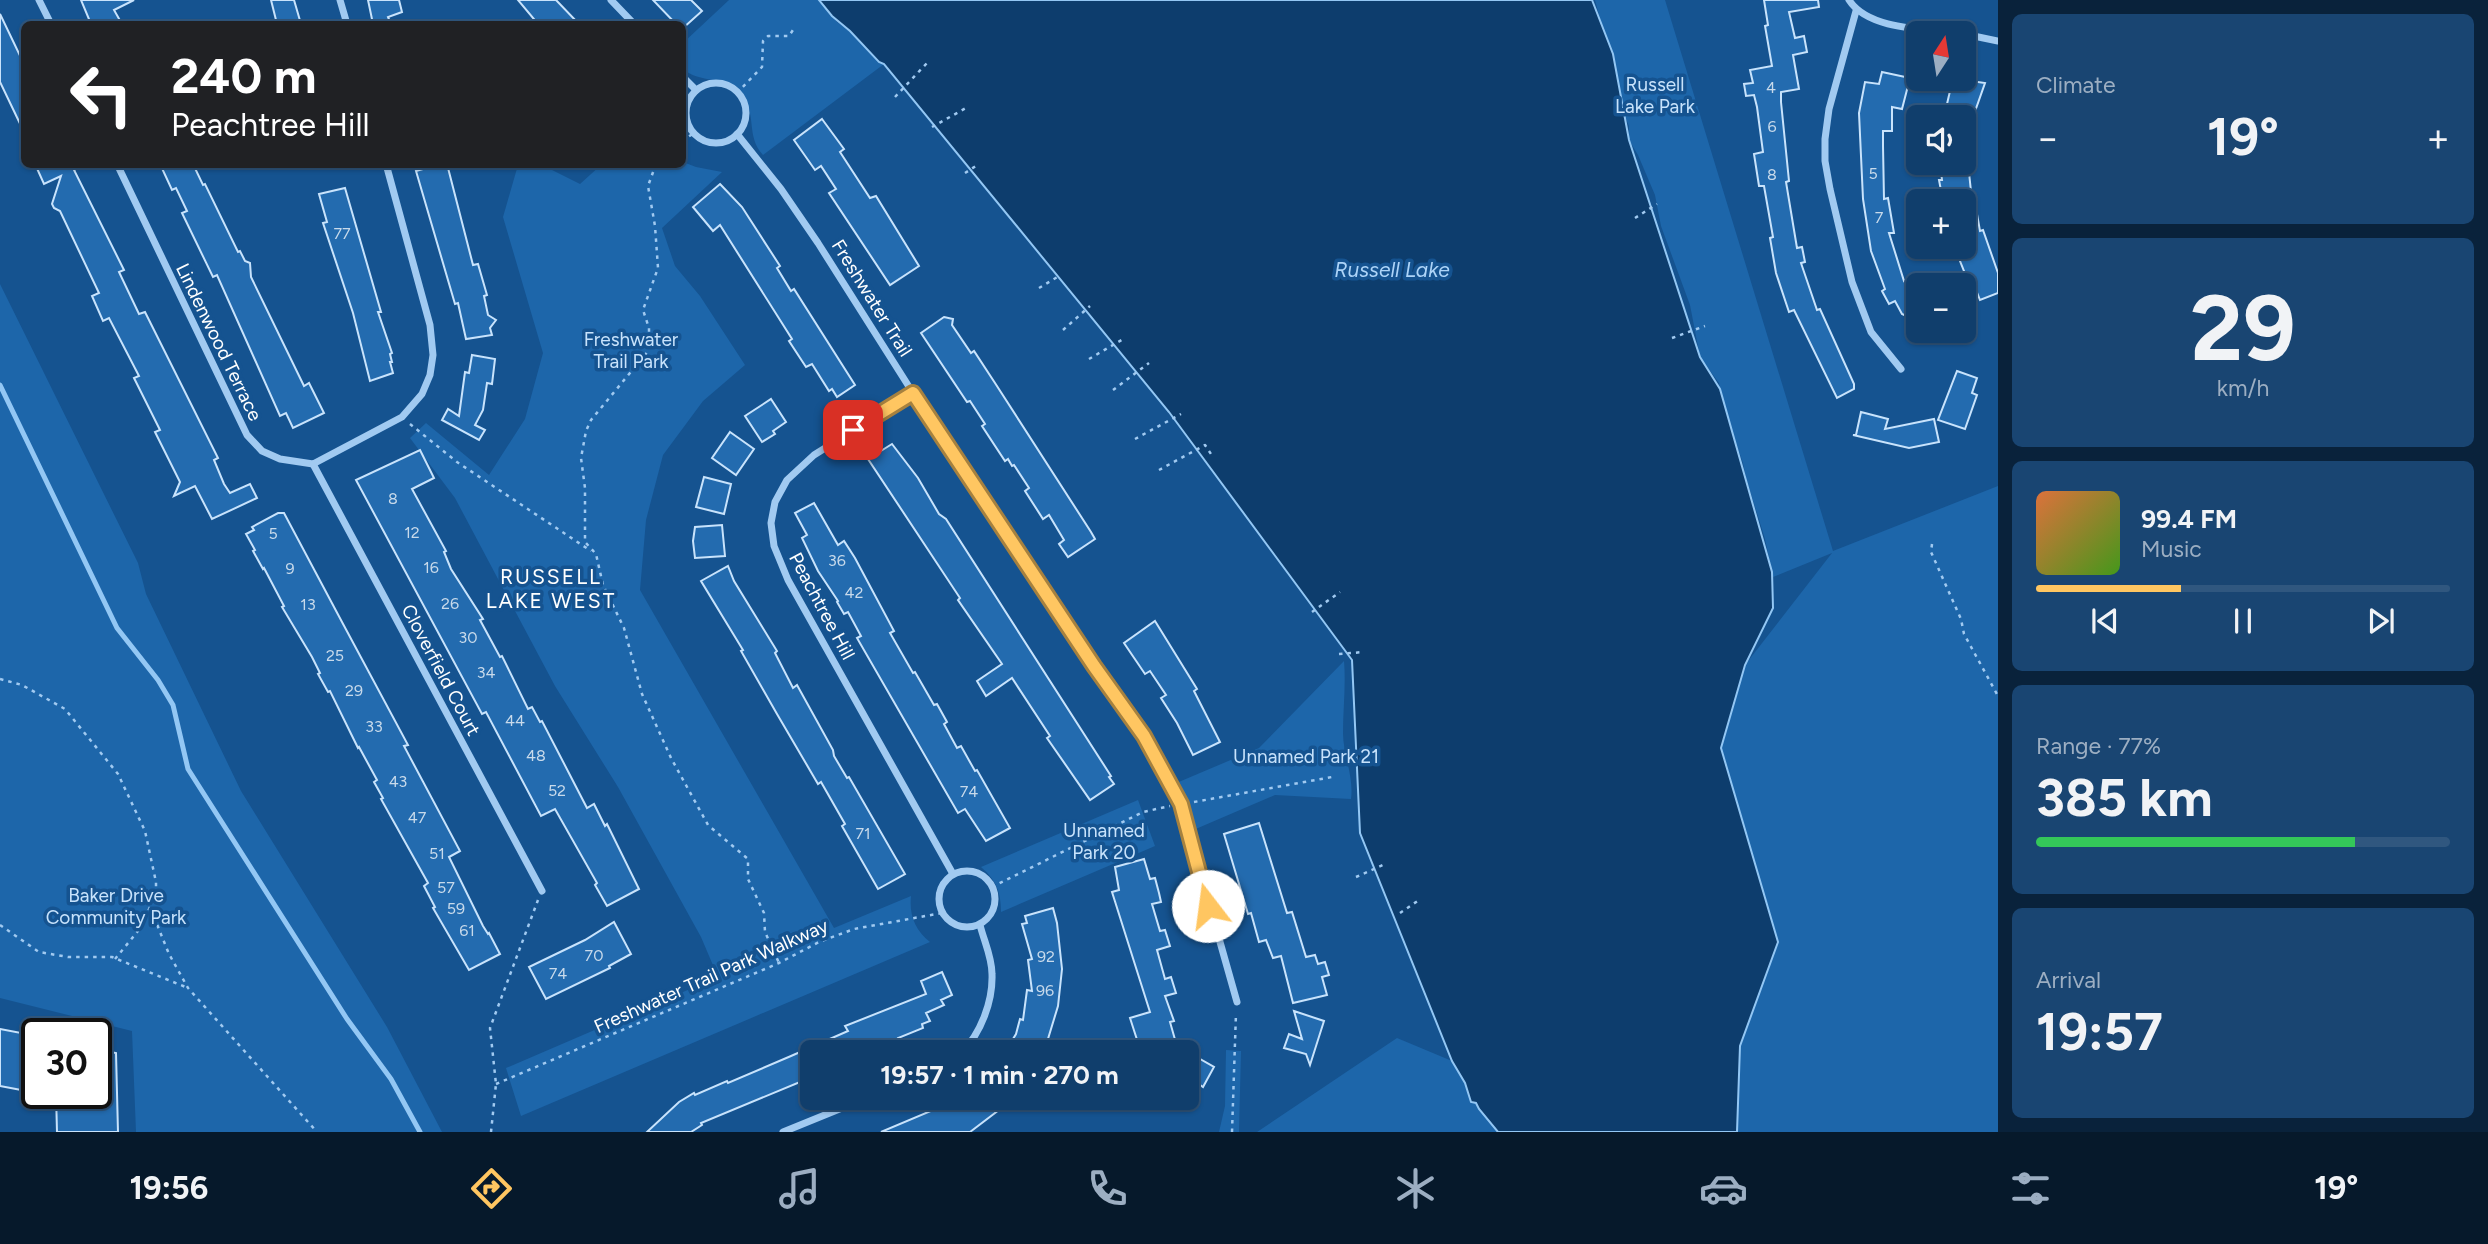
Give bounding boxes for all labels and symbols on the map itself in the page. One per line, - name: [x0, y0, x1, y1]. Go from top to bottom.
- north arrow: [1906, 21, 1976, 91]
- park label: Russell Lake Park: [1615, 73, 1696, 118]
- house number: 4: [1766, 78, 1776, 97]
- house number: 6: [1767, 117, 1777, 136]
- house number: 5: [1868, 164, 1878, 183]
- house number: 8: [1767, 165, 1777, 184]
- house number: 7: [1875, 208, 1884, 227]
- house number: 77: [333, 224, 351, 243]
- street label: Freshwater Trail: [827, 235, 917, 361]
- water label: Russell Lake: [1334, 257, 1450, 282]
- street label: Lindenwood Terrace: [171, 260, 267, 424]
- park label: Freshwater Trail Park: [584, 328, 679, 373]
- pin: [823, 400, 883, 460]
- house number: 8: [388, 489, 398, 508]
- house number: 12: [404, 523, 420, 542]
- house number: 5: [268, 524, 278, 543]
- street label: Peachtree Hill: [784, 549, 860, 663]
- house number: 36: [828, 551, 846, 570]
- house number: 16: [423, 558, 439, 577]
- house number: 9: [285, 559, 295, 578]
- district label: RUSSELL LAKE WEST: [486, 564, 616, 613]
- house number: 42: [845, 583, 863, 602]
- house number: 26: [441, 594, 459, 613]
- house number: 13: [300, 595, 316, 614]
- street label: Cloverfield Court: [397, 600, 485, 740]
- house number: 30: [459, 628, 477, 647]
- house number: 25: [326, 646, 344, 665]
- house number: 34: [477, 663, 495, 682]
- house number: 29: [345, 681, 363, 700]
- house number: 44: [505, 711, 525, 730]
- house number: 33: [365, 717, 383, 736]
- park label: Unnamed Park 21: [1233, 745, 1379, 768]
- house number: 48: [526, 746, 546, 765]
- house number: 43: [389, 772, 407, 791]
- house number: 52: [548, 781, 566, 800]
- house number: 74: [960, 782, 978, 801]
- house number: 47: [408, 808, 427, 827]
- park label: Unnamed Park 20: [1063, 819, 1145, 864]
- house number: 71: [855, 824, 871, 843]
- house number: 51: [429, 844, 445, 863]
- position arrow: [1171, 869, 1245, 943]
- house number: 57: [437, 878, 455, 897]
- park label: Baker Drive Community Park: [46, 884, 187, 929]
- house number: 59: [447, 899, 465, 918]
- street label: Freshwater Trail Park Walkway: [590, 914, 832, 1038]
- house number: 61: [459, 921, 475, 940]
- house number: 70: [585, 946, 603, 965]
- house number: 92: [1037, 947, 1055, 966]
- house number: 74: [549, 964, 567, 983]
- house number: 96: [1036, 981, 1054, 1000]
- speed limit sign: 30: [21, 1018, 112, 1109]

